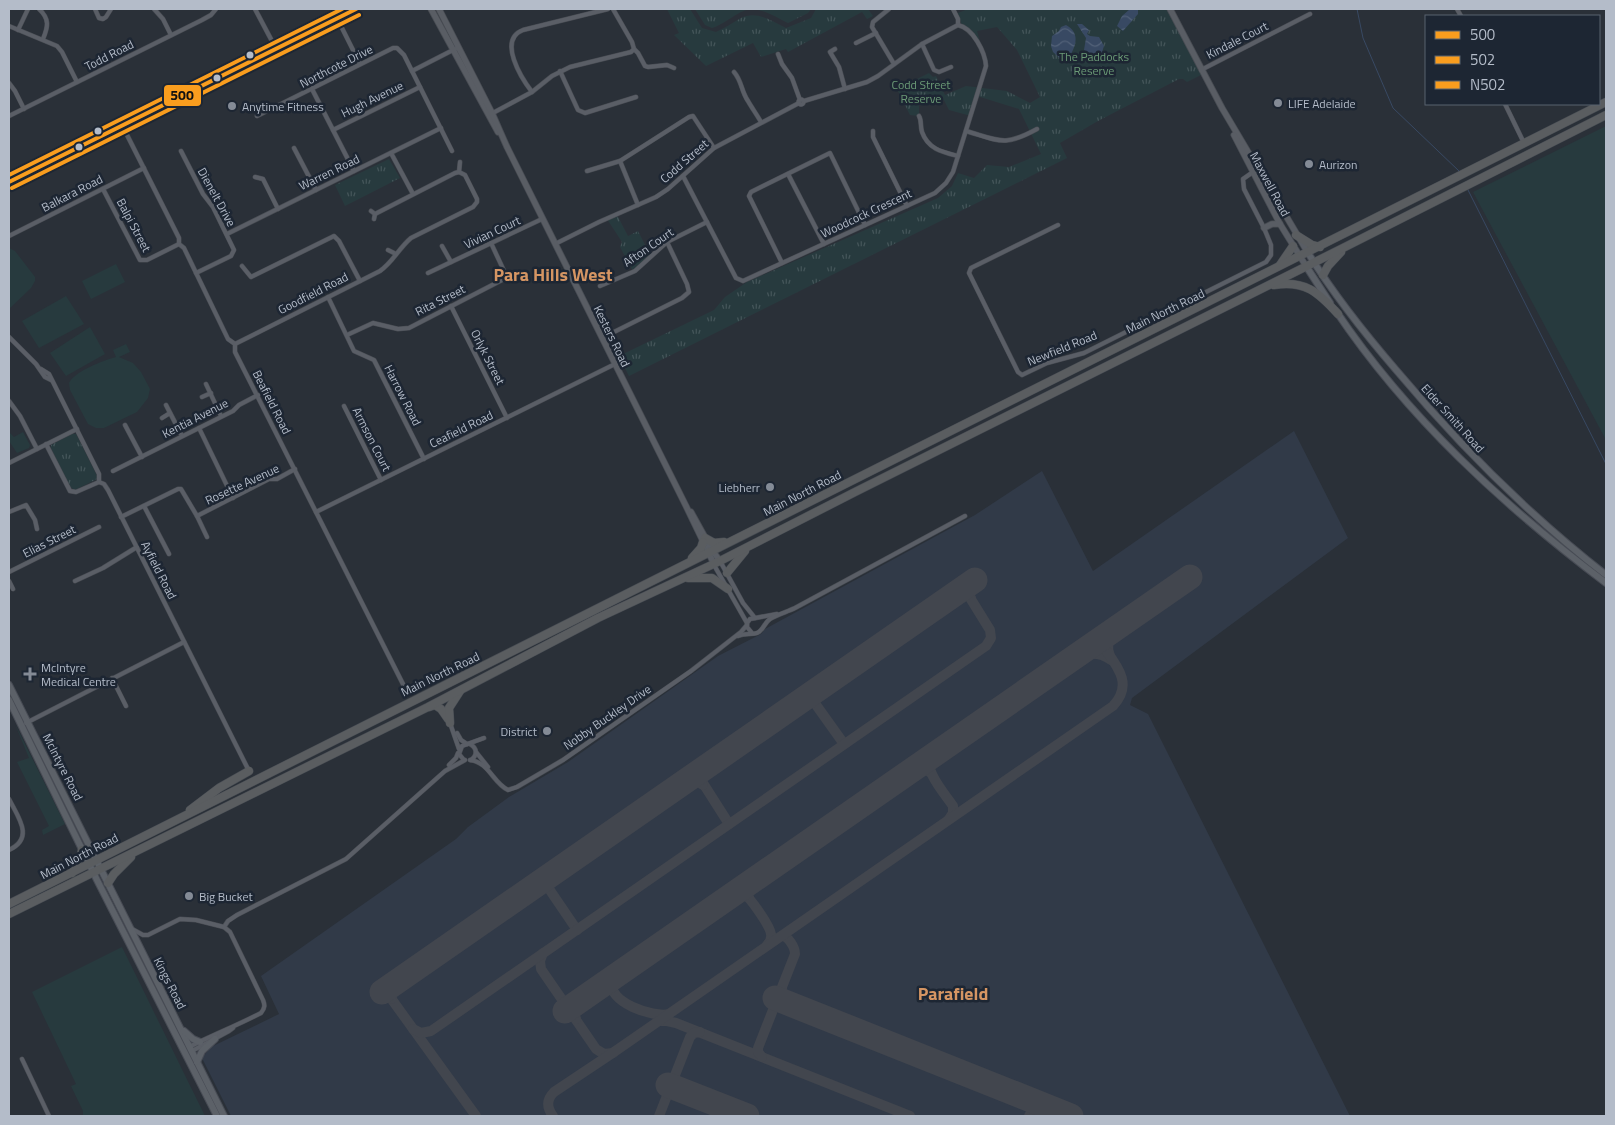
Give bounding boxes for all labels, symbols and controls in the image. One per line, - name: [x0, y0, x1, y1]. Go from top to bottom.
- legend: [1425, 15, 1600, 105]
- street label: Kindale Court: [1203, 16, 1272, 64]
- text: 500: [1470, 23, 1495, 46]
- street label: Todd Road: [81, 35, 137, 75]
- street label: Northcote Drive: [296, 39, 376, 93]
- park label: The Paddocks Reserve: [1059, 47, 1129, 80]
- text: 502: [1470, 48, 1495, 71]
- unlabelled marker: [245, 50, 255, 60]
- unlabelled marker: [212, 73, 222, 83]
- text: N502: [1470, 73, 1505, 96]
- park label: Codd Street Reserve: [891, 75, 951, 108]
- street label: Hugh Avenue: [338, 76, 406, 122]
- line badge: 500: [163, 84, 202, 107]
- text: 500: [170, 84, 194, 105]
- place label: LIFE Adelaide: [1288, 94, 1356, 113]
- place label: Anytime Fitness: [242, 97, 324, 116]
- marker: LIFE Adelaide: [1272, 97, 1284, 109]
- marker: Anytime Fitness: [226, 100, 238, 112]
- unlabelled marker: [93, 126, 103, 136]
- street label: Codd Street: [655, 134, 713, 188]
- unlabelled marker: [74, 142, 84, 152]
- street label: Maxwell Road: [1245, 148, 1295, 220]
- street label: Warren Road: [295, 149, 363, 195]
- place label: Aurizon: [1319, 155, 1358, 174]
- marker: Aurizon: [1303, 158, 1315, 170]
- street label: Dienelt Drive: [193, 164, 241, 230]
- street label: Balkara Road: [38, 169, 106, 217]
- street label: Woodcock Crescent: [817, 183, 915, 242]
- street label: Balpi Street: [112, 195, 157, 256]
- street label: Vivian Court: [461, 210, 524, 253]
- street label: Afton Court: [619, 222, 678, 271]
- district label: Para Hills West: [493, 261, 613, 288]
- street label: Goodfield Road: [274, 267, 352, 319]
- street label: Rita Street: [412, 279, 469, 321]
- street label: Main North Road: [1122, 284, 1208, 338]
- street label: Kesters Road: [589, 302, 635, 370]
- street label: Newfield Road: [1024, 325, 1100, 371]
- street label: Orlyk Street: [466, 326, 510, 389]
- street label: Harrow Road: [379, 361, 427, 429]
- street label: Beafield Road: [248, 367, 296, 437]
- street label: Elder Smith Road: [1417, 379, 1489, 457]
- street label: Kentia Avenue: [159, 393, 231, 443]
- street label: Armson Court: [348, 404, 397, 475]
- street label: Ceafield Road: [426, 405, 496, 453]
- street label: Rosette Avenue: [202, 459, 282, 509]
- street label: Main North Road: [760, 465, 844, 521]
- place label: Liebherr: [718, 478, 760, 497]
- marker: Liebherr: [764, 481, 776, 493]
- street label: Elias Street: [19, 519, 79, 562]
- street label: Ayfield Road: [136, 538, 182, 602]
- street label: Main North Road: [397, 647, 483, 701]
- place label: McIntyre Medical Centre: [41, 658, 116, 691]
- marker: McIntyre Medical Centre: [23, 667, 37, 681]
- street label: Nobby Buckley Drive: [559, 680, 655, 754]
- place label: District: [501, 722, 538, 741]
- marker: District: [541, 725, 553, 737]
- street label: McIntyre Road: [38, 730, 88, 804]
- street label: Main North Road: [37, 828, 121, 884]
- place label: Big Bucket: [199, 887, 253, 906]
- marker: Big Bucket: [183, 890, 195, 902]
- street label: Kings Road: [149, 954, 191, 1012]
- district label: Parafield: [918, 980, 988, 1007]

